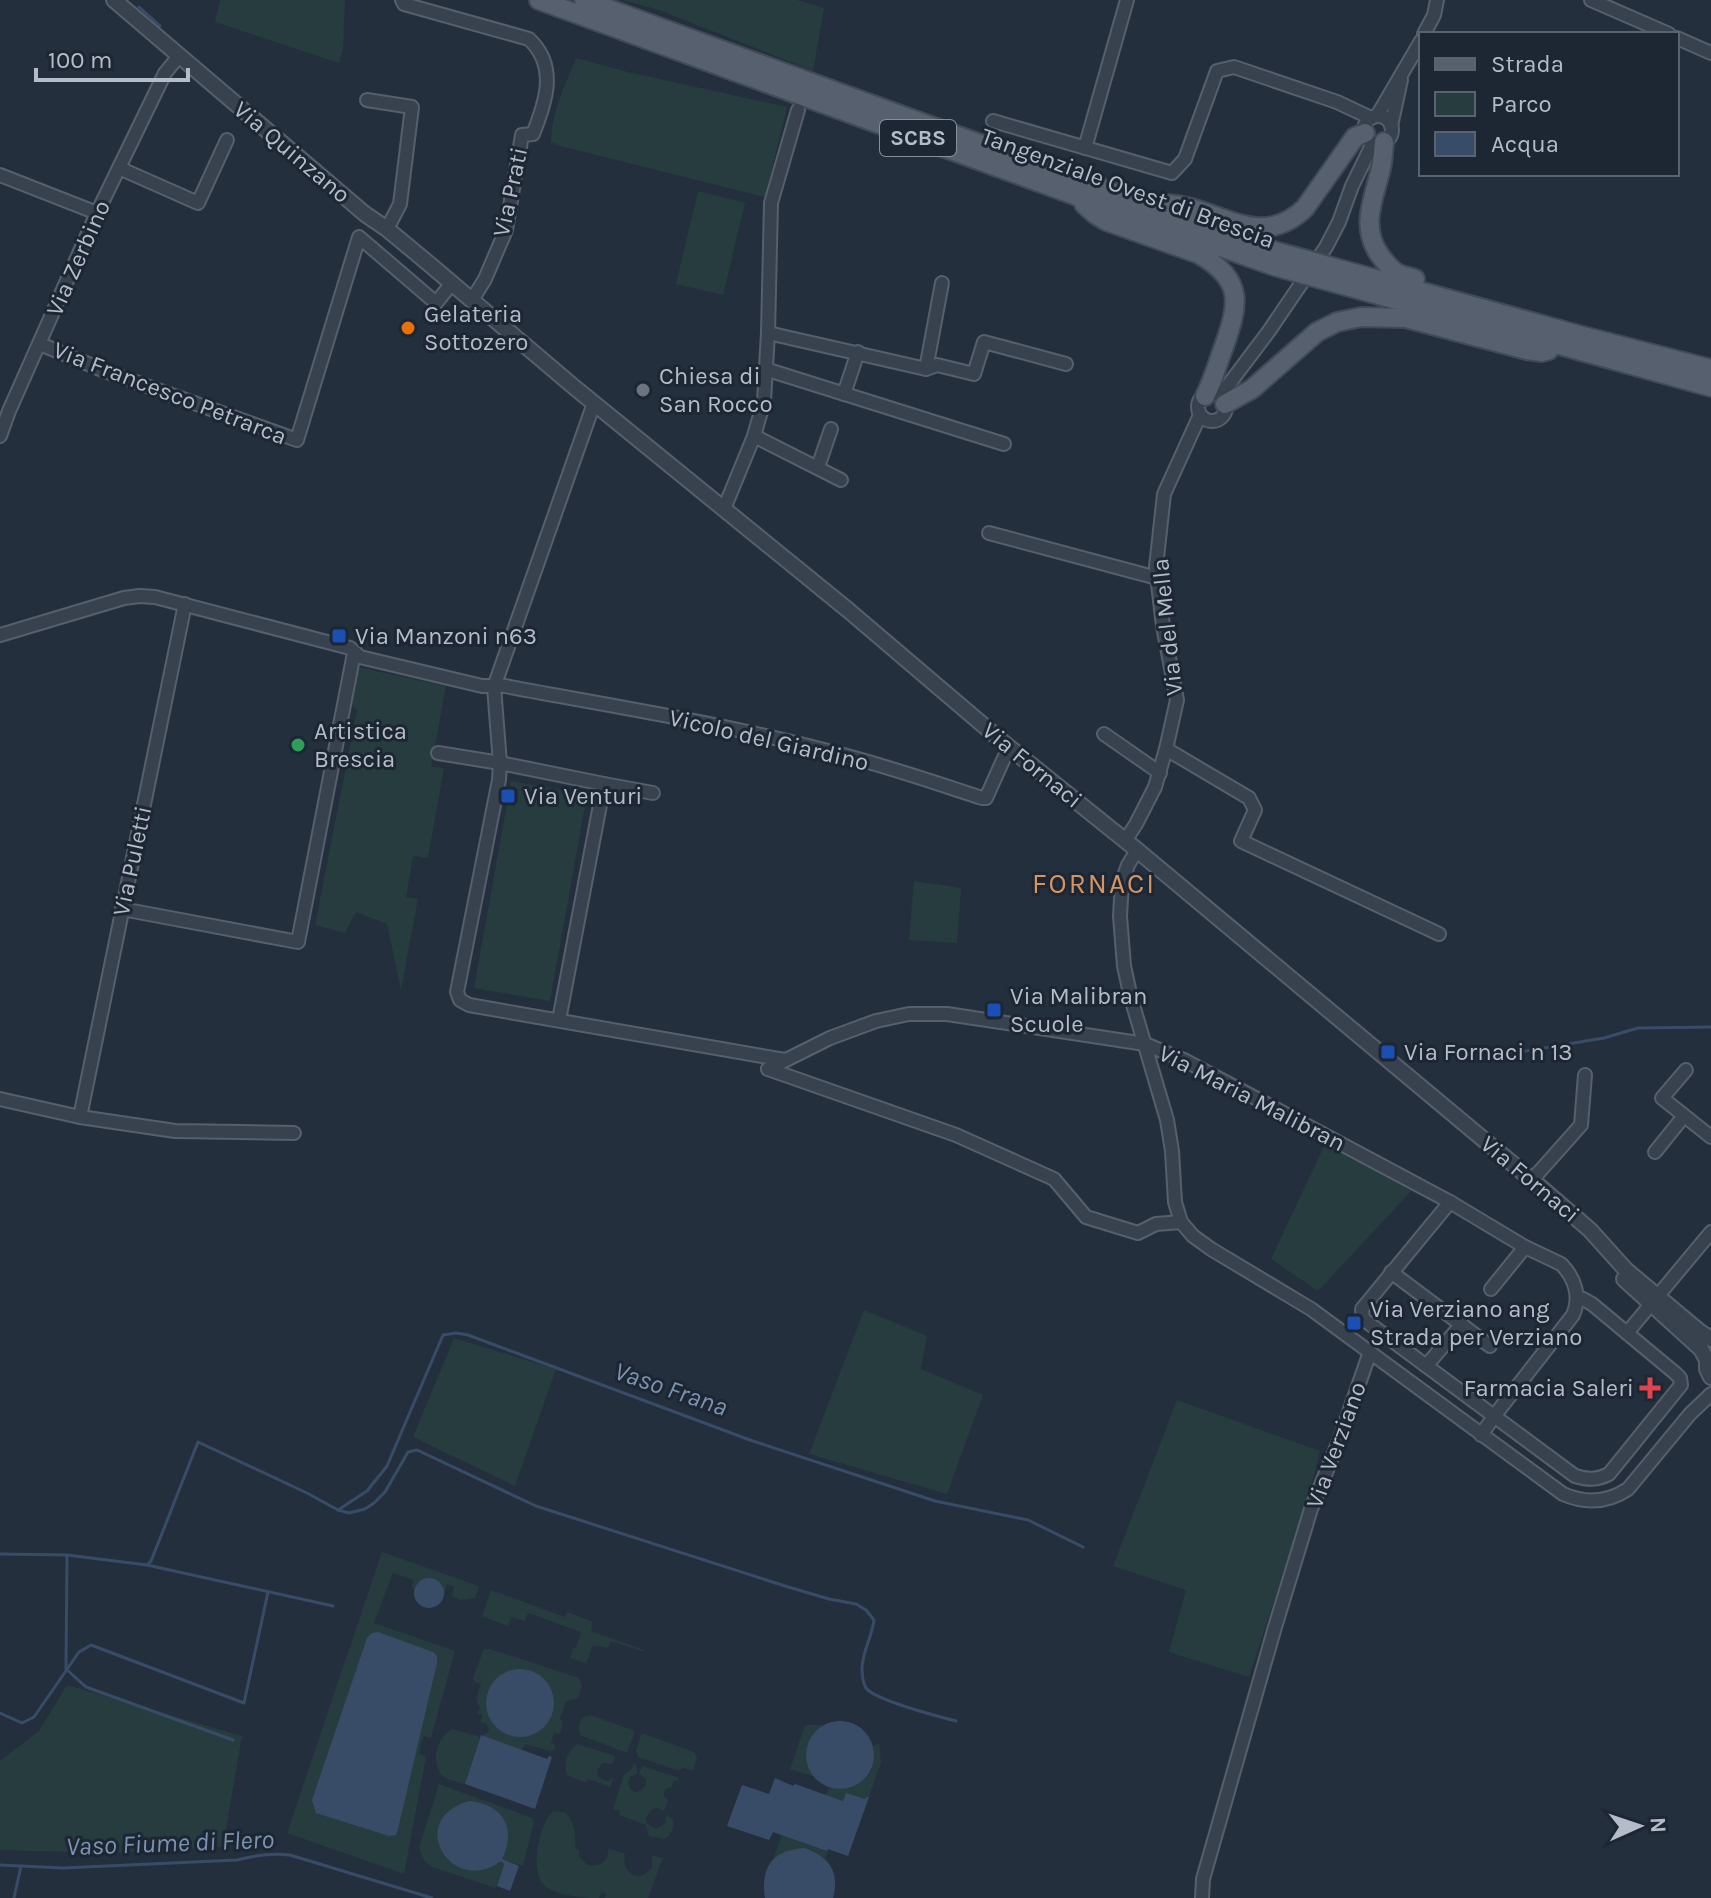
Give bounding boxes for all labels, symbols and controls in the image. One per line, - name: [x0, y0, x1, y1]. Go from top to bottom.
- scale bar: [36, 32, 188, 82]
- legend: [1419, 32, 1679, 176]
- text: 100 m: [48, 46, 113, 74]
- text: Strada: [1491, 50, 1564, 78]
- text: Parco: [1491, 90, 1552, 118]
- street label: Via Quinzano: [228, 95, 356, 209]
- road number: SCBS: [880, 120, 956, 156]
- street label: Tangenziale Ovest di Brescia: [978, 122, 1278, 254]
- text: Acqua: [1491, 130, 1559, 158]
- street label: Via Prati: [487, 145, 533, 239]
- street label: Via Zerbino: [40, 196, 116, 320]
- place label: Gelateria Sottozero: [424, 300, 528, 356]
- marker: Gelateria Sottozero: [399, 319, 417, 337]
- street label: Via Francesco Petrarca: [49, 336, 291, 450]
- place label: Chiesa di San Rocco: [659, 362, 773, 418]
- marker: Chiesa di San Rocco: [634, 381, 652, 399]
- street label: Via del Mella: [1146, 557, 1188, 697]
- place label: Via Manzoni n63: [355, 622, 537, 650]
- marker: Via Manzoni n63: [330, 627, 348, 645]
- street label: Vicolo del Giardino: [666, 703, 872, 777]
- street label: Via Fornaci: [976, 716, 1088, 814]
- place label: Artistica Brescia: [314, 717, 407, 773]
- marker: Artistica Brescia: [289, 736, 307, 754]
- place label: Via Venturi: [524, 782, 643, 810]
- marker: Via Venturi: [499, 787, 517, 805]
- street label: Via Puletti: [107, 803, 157, 919]
- district label: FORNACI: [1032, 867, 1156, 900]
- place label: Via Malibran Scuole: [1010, 982, 1148, 1038]
- marker: Via Malibran Scuole: [985, 1001, 1003, 1019]
- place label: Via Fornaci n 13: [1404, 1038, 1572, 1066]
- street label: Via Maria Malibran: [1154, 1039, 1350, 1157]
- marker: Via Fornaci n 13: [1379, 1043, 1397, 1061]
- street label: Via Fornaci: [1475, 1130, 1585, 1228]
- place label: Via Verziano ang Strada per Verziano: [1370, 1295, 1582, 1351]
- marker: Via Verziano ang Strada per Verziano: [1345, 1314, 1363, 1332]
- water label: Vaso Frana: [610, 1355, 732, 1423]
- place label: Farmacia Saleri: [1463, 1374, 1634, 1402]
- street label: Via Verziano: [1300, 1378, 1372, 1512]
- marker: Farmacia Saleri: [1641, 1379, 1659, 1397]
- north arrow: [1599, 1786, 1679, 1866]
- text: N: [1645, 1816, 1671, 1834]
- water label: Vaso Fiume di Flero: [65, 1824, 275, 1862]

